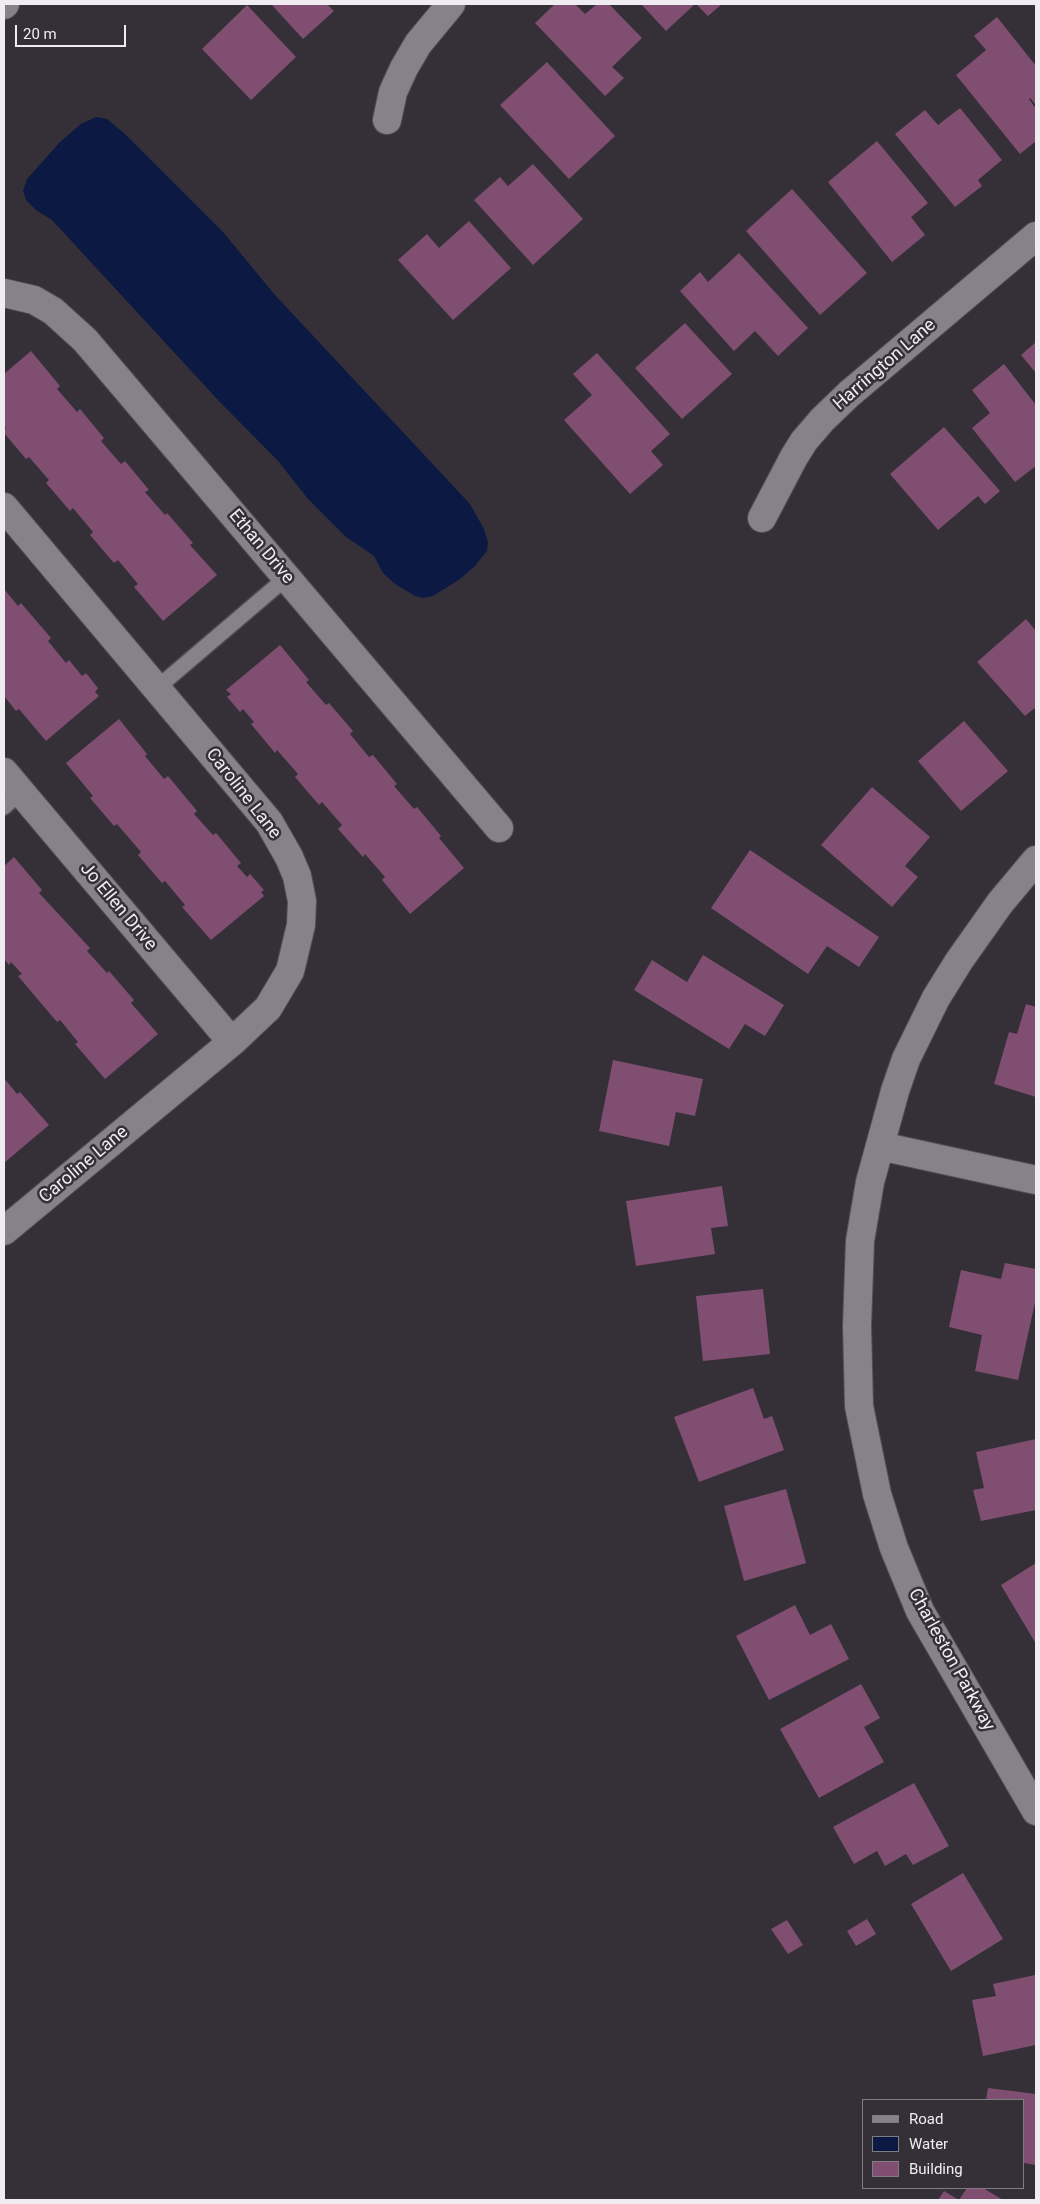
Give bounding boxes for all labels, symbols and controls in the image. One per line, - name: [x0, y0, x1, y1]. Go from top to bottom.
- scale bar: [18, 15, 129, 47]
- text: 20 m: [23, 25, 57, 43]
- street label: Harrington Lane: [829, 315, 941, 415]
- street label: Ethan Drive: [224, 505, 298, 589]
- street label: Caroline Lane: [201, 744, 285, 844]
- street label: Jo Ellen Drive: [75, 859, 161, 955]
- street label: Caroline Lane: [35, 1122, 133, 1208]
- street label: Charleston Parkway: [903, 1585, 999, 1735]
- legend: [862, 2099, 1025, 2189]
- text: Road: [909, 2110, 943, 2128]
- text: Water: [909, 2135, 948, 2153]
- text: Building: [909, 2160, 963, 2178]

